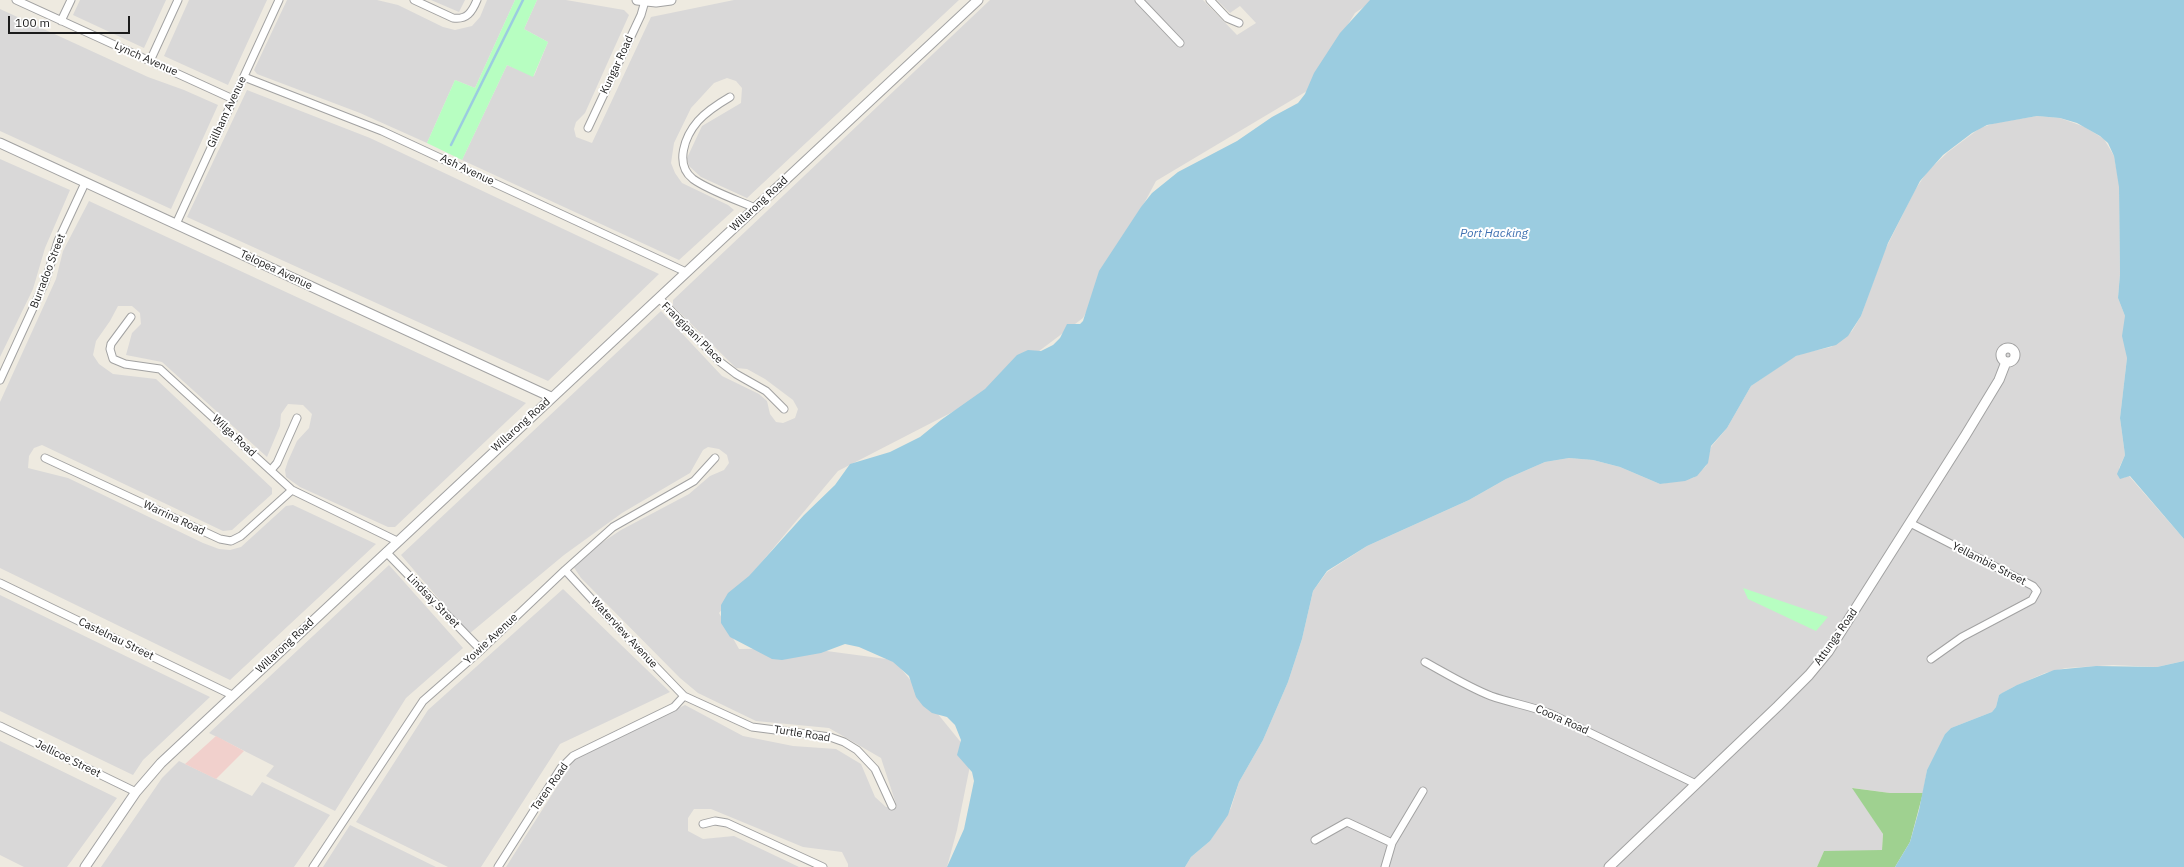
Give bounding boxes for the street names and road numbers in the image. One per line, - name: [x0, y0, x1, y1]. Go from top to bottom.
- street label: Kungar Road: [598, 34, 636, 96]
- street label: Lynch Avenue: [112, 39, 180, 79]
- street label: Gillham Avenue: [205, 74, 249, 150]
- street label: Ash Avenue: [438, 152, 496, 188]
- street label: Willarong Road: [727, 174, 791, 234]
- street label: Burradoo Street: [28, 232, 68, 310]
- street label: Telopea Avenue: [238, 247, 314, 293]
- street label: Frangipani Place: [659, 300, 725, 366]
- street label: Willarong Road: [489, 395, 553, 455]
- street label: Wilga Road: [209, 412, 259, 460]
- street label: Warrina Road: [141, 498, 207, 538]
- street label: Yellambie Street: [1950, 540, 2028, 588]
- street label: Lindsay Street: [404, 571, 462, 631]
- street label: Waterview Avenue: [588, 595, 660, 671]
- street label: Attunga Road: [1811, 606, 1861, 668]
- street label: Yowie Avenue: [461, 611, 521, 667]
- street label: Castelnau Street: [76, 615, 156, 663]
- street label: Willarong Road: [253, 616, 317, 676]
- street label: Coora Road: [1533, 702, 1591, 738]
- street label: Turtle Road: [773, 723, 831, 745]
- street label: Jellicoe Street: [33, 738, 103, 780]
- street label: Taren Road: [529, 760, 571, 814]

